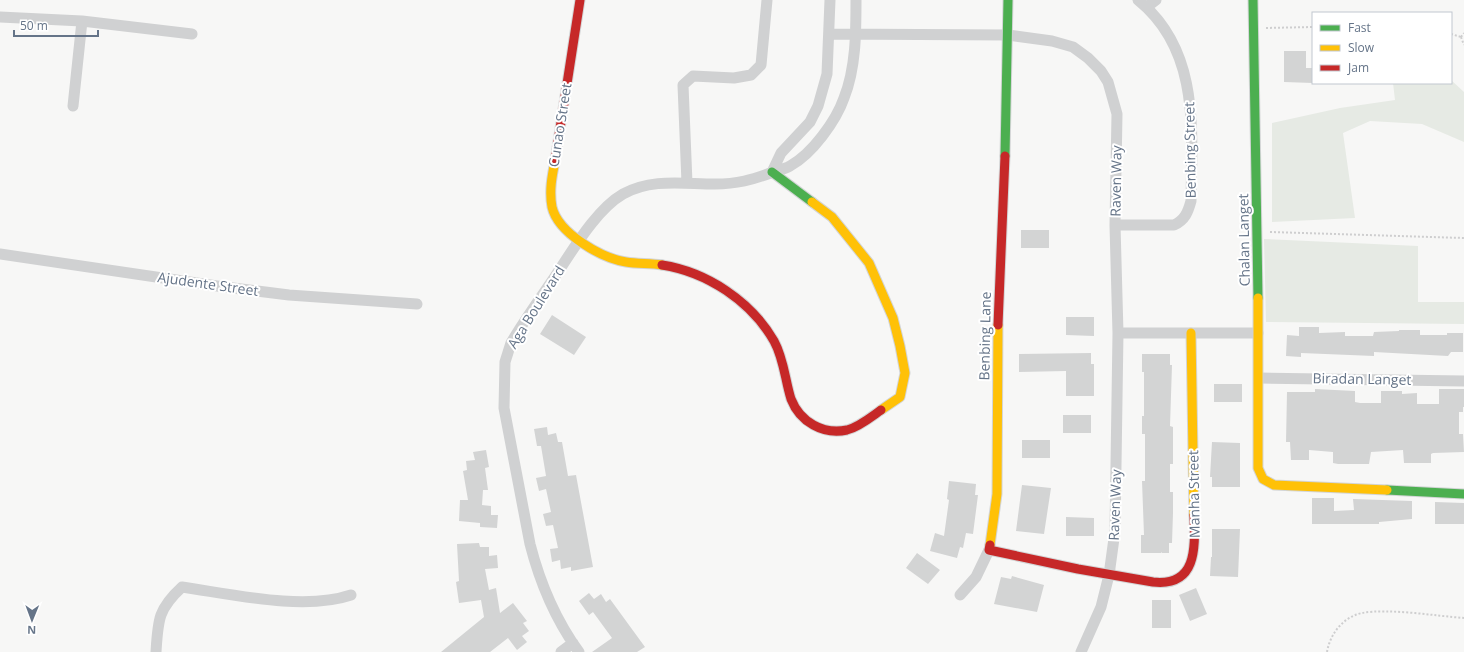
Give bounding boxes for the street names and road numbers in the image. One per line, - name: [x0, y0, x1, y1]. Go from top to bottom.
- street label: Cunao Street: [543, 81, 576, 168]
- street label: Benbing Street: [1179, 102, 1200, 198]
- street label: Raven Way: [1105, 144, 1126, 217]
- street label: Chalan Langet: [1233, 193, 1254, 287]
- street label: Aga Boulevard: [503, 262, 569, 352]
- street label: Ajudente Street: [156, 267, 260, 300]
- street label: Benbing Lane: [974, 291, 995, 381]
- street label: Biradan Langet: [1312, 368, 1412, 389]
- street label: Manha Street: [1183, 450, 1204, 538]
- street label: Raven Way: [1104, 468, 1125, 541]

